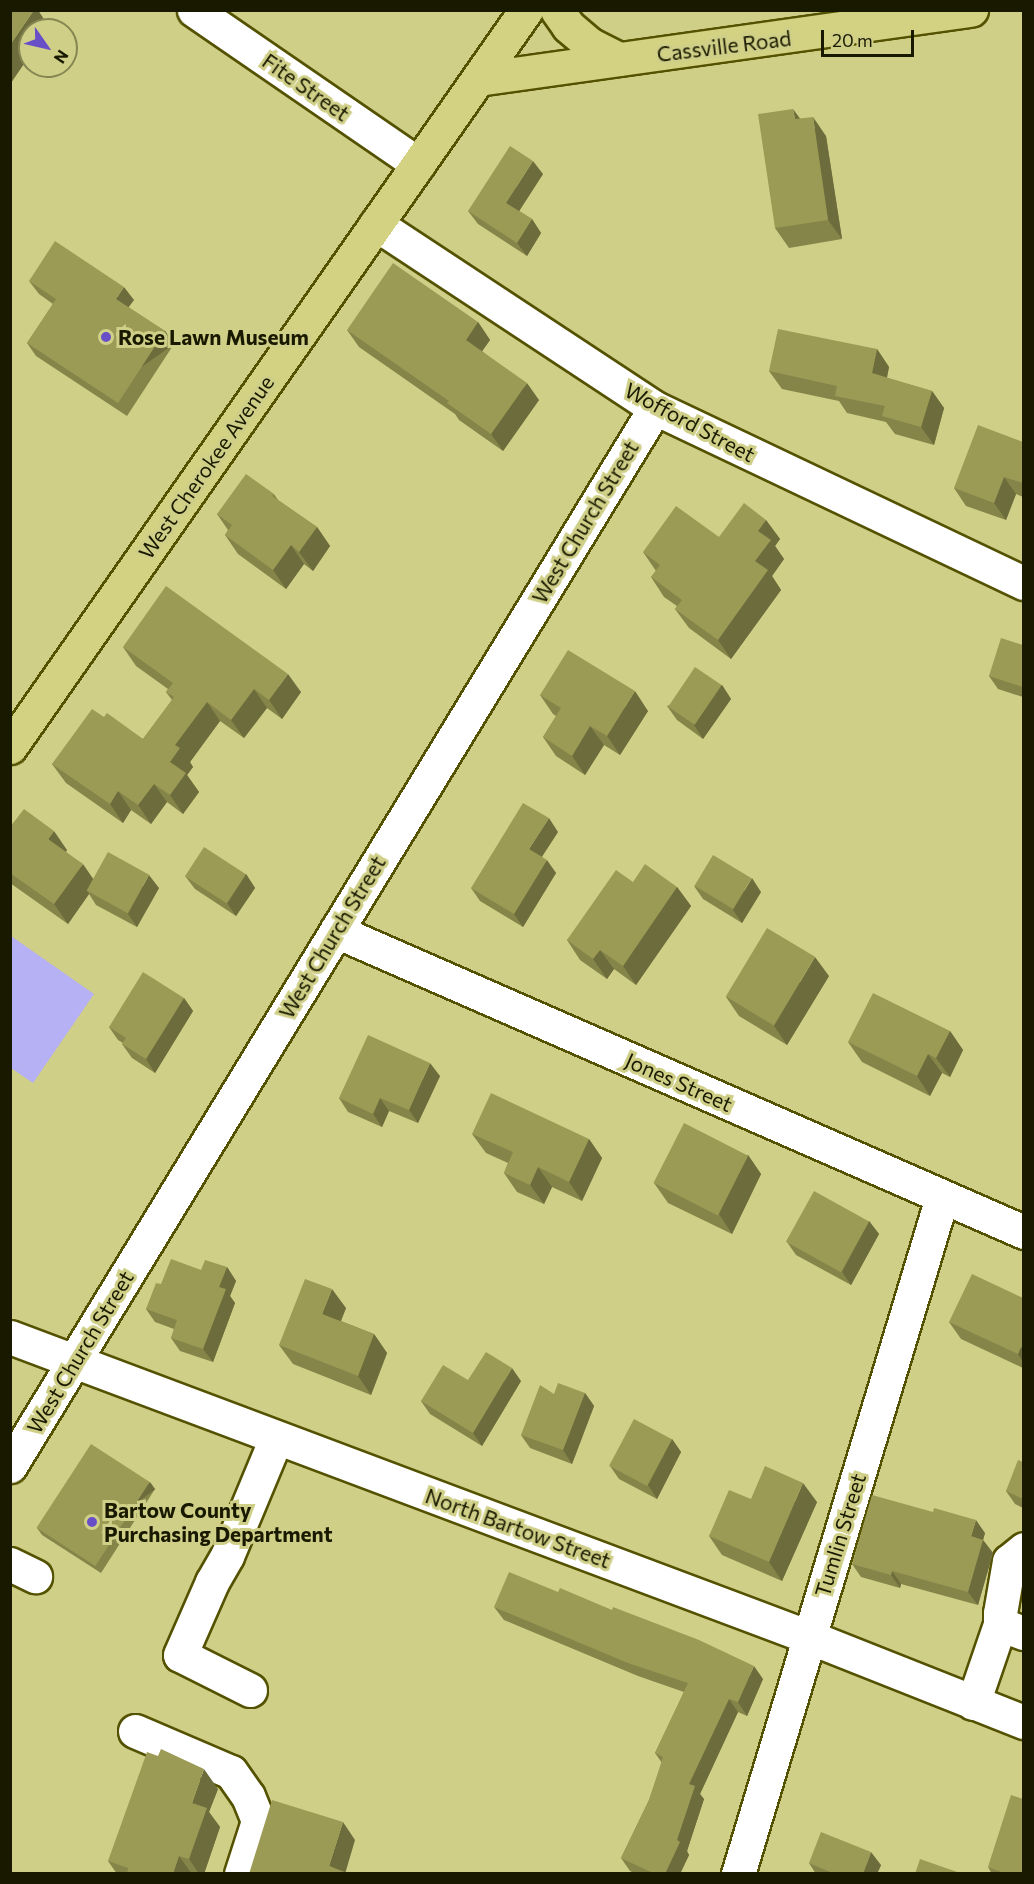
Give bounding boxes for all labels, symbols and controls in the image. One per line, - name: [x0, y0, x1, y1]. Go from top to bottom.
- north arrow: [18, 18, 78, 78]
- scale bar: [824, 18, 917, 56]
- street label: Cassville Road: [655, 25, 793, 67]
- text: 20 m: [832, 29, 873, 51]
- text: N: [50, 47, 73, 68]
- street label: Fite Street: [258, 48, 354, 126]
- place label: Rose Lawn Museum: [118, 324, 309, 350]
- marker: Rose Lawn Museum: [99, 330, 113, 344]
- street label: West Cherokee Avenue: [133, 370, 279, 564]
- street label: Wofford Street: [621, 377, 759, 467]
- street label: West Church Street: [527, 436, 643, 608]
- street label: West Church Street: [274, 851, 390, 1023]
- street label: Jones Street: [621, 1047, 737, 1117]
- street label: West Church Street: [22, 1266, 138, 1438]
- street label: Tumlin Street: [809, 1470, 871, 1600]
- street label: North Bartow Street: [422, 1483, 614, 1573]
- place label: Bartow County Purchasing Department: [104, 1497, 333, 1547]
- marker: Bartow County Purchasing Department: [85, 1515, 99, 1529]

